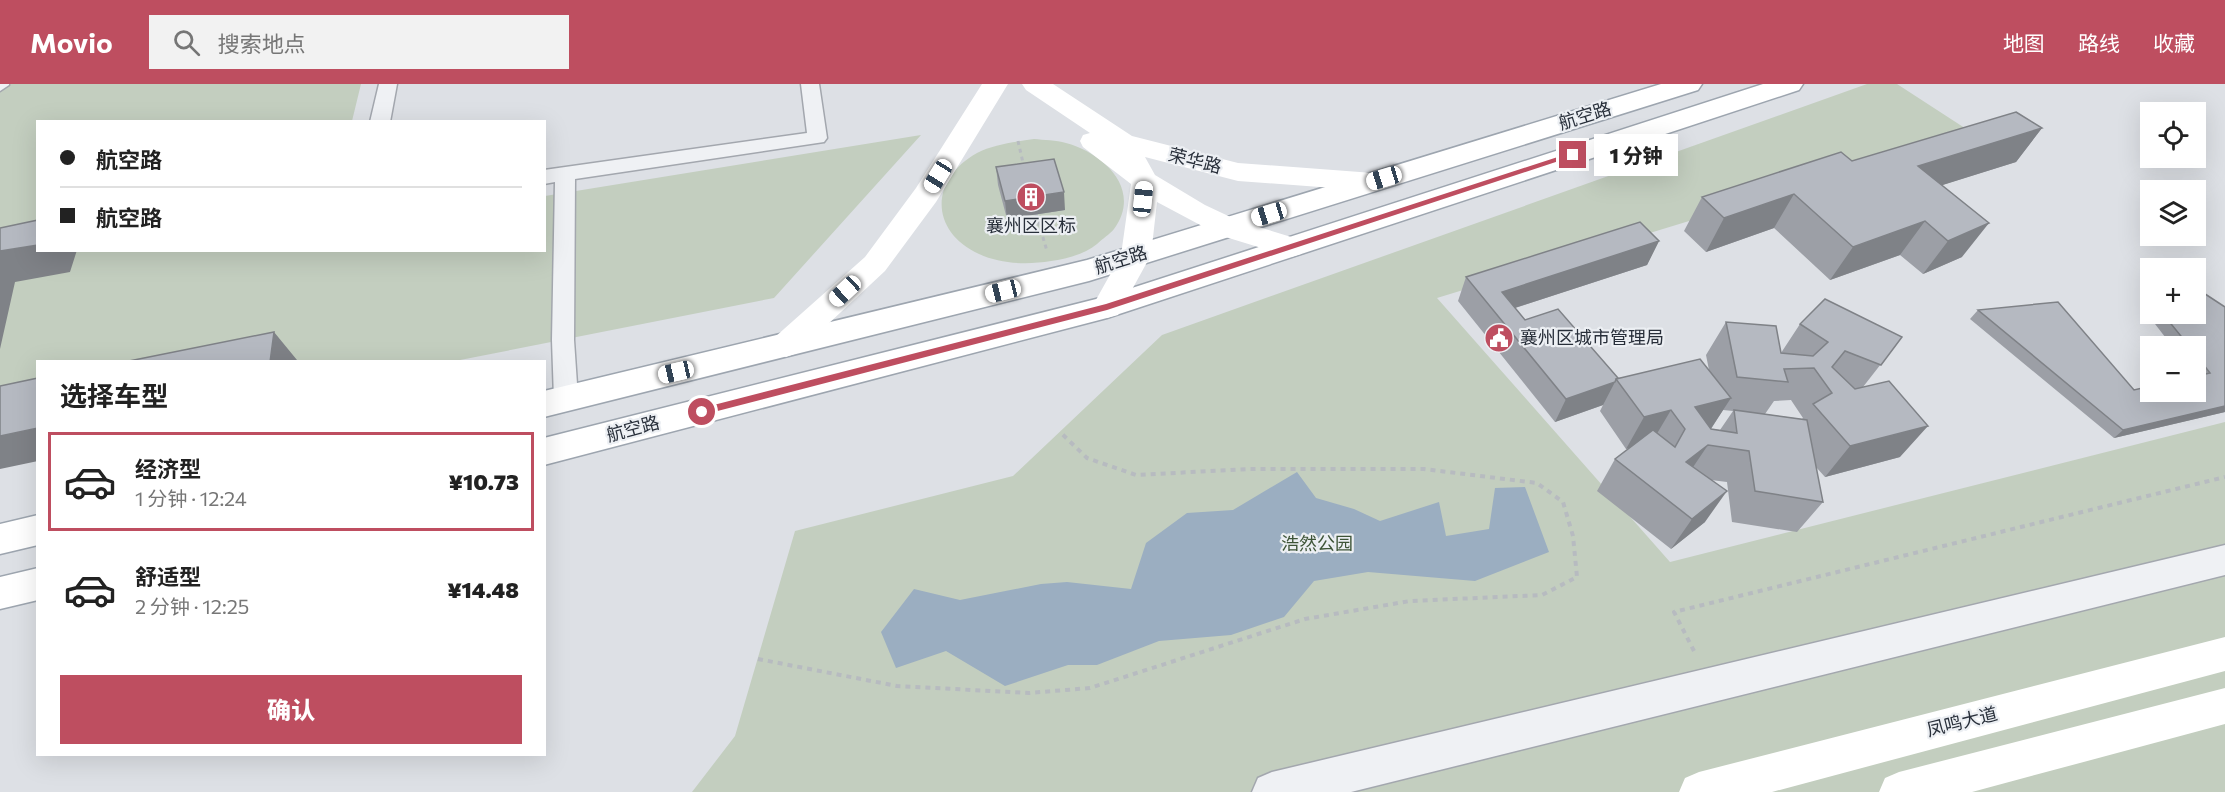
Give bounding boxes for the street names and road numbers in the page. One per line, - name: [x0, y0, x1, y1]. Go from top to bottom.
- street label: 航空路: [1556, 97, 1614, 133]
- street label: 荣华路: [1166, 143, 1224, 177]
- street label: 航空路: [1092, 241, 1150, 277]
- street label: 航空路: [604, 410, 662, 446]
- street label: 凤鸣大道: [1924, 702, 1999, 740]

